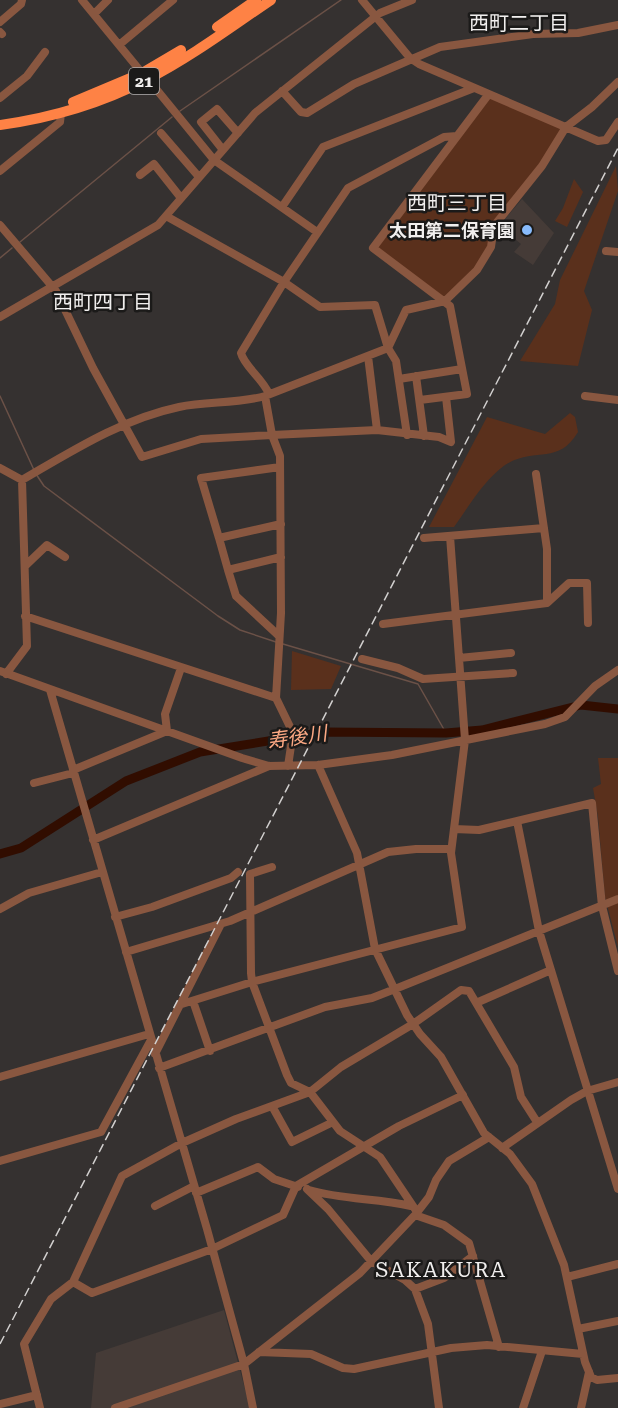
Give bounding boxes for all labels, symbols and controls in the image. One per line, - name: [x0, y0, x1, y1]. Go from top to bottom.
- district label: 西町二丁目: [469, 11, 569, 35]
- road number: 21: [129, 68, 159, 94]
- district label: 西町三丁目: [407, 191, 507, 215]
- place label: 太田第二保育園: [389, 220, 515, 241]
- marker: 太田第二保育園: [520, 223, 534, 237]
- district label: 西町四丁目: [53, 290, 153, 314]
- water label: 寿後川: [266, 721, 330, 753]
- district label: SAKAKURA: [375, 1258, 507, 1282]

